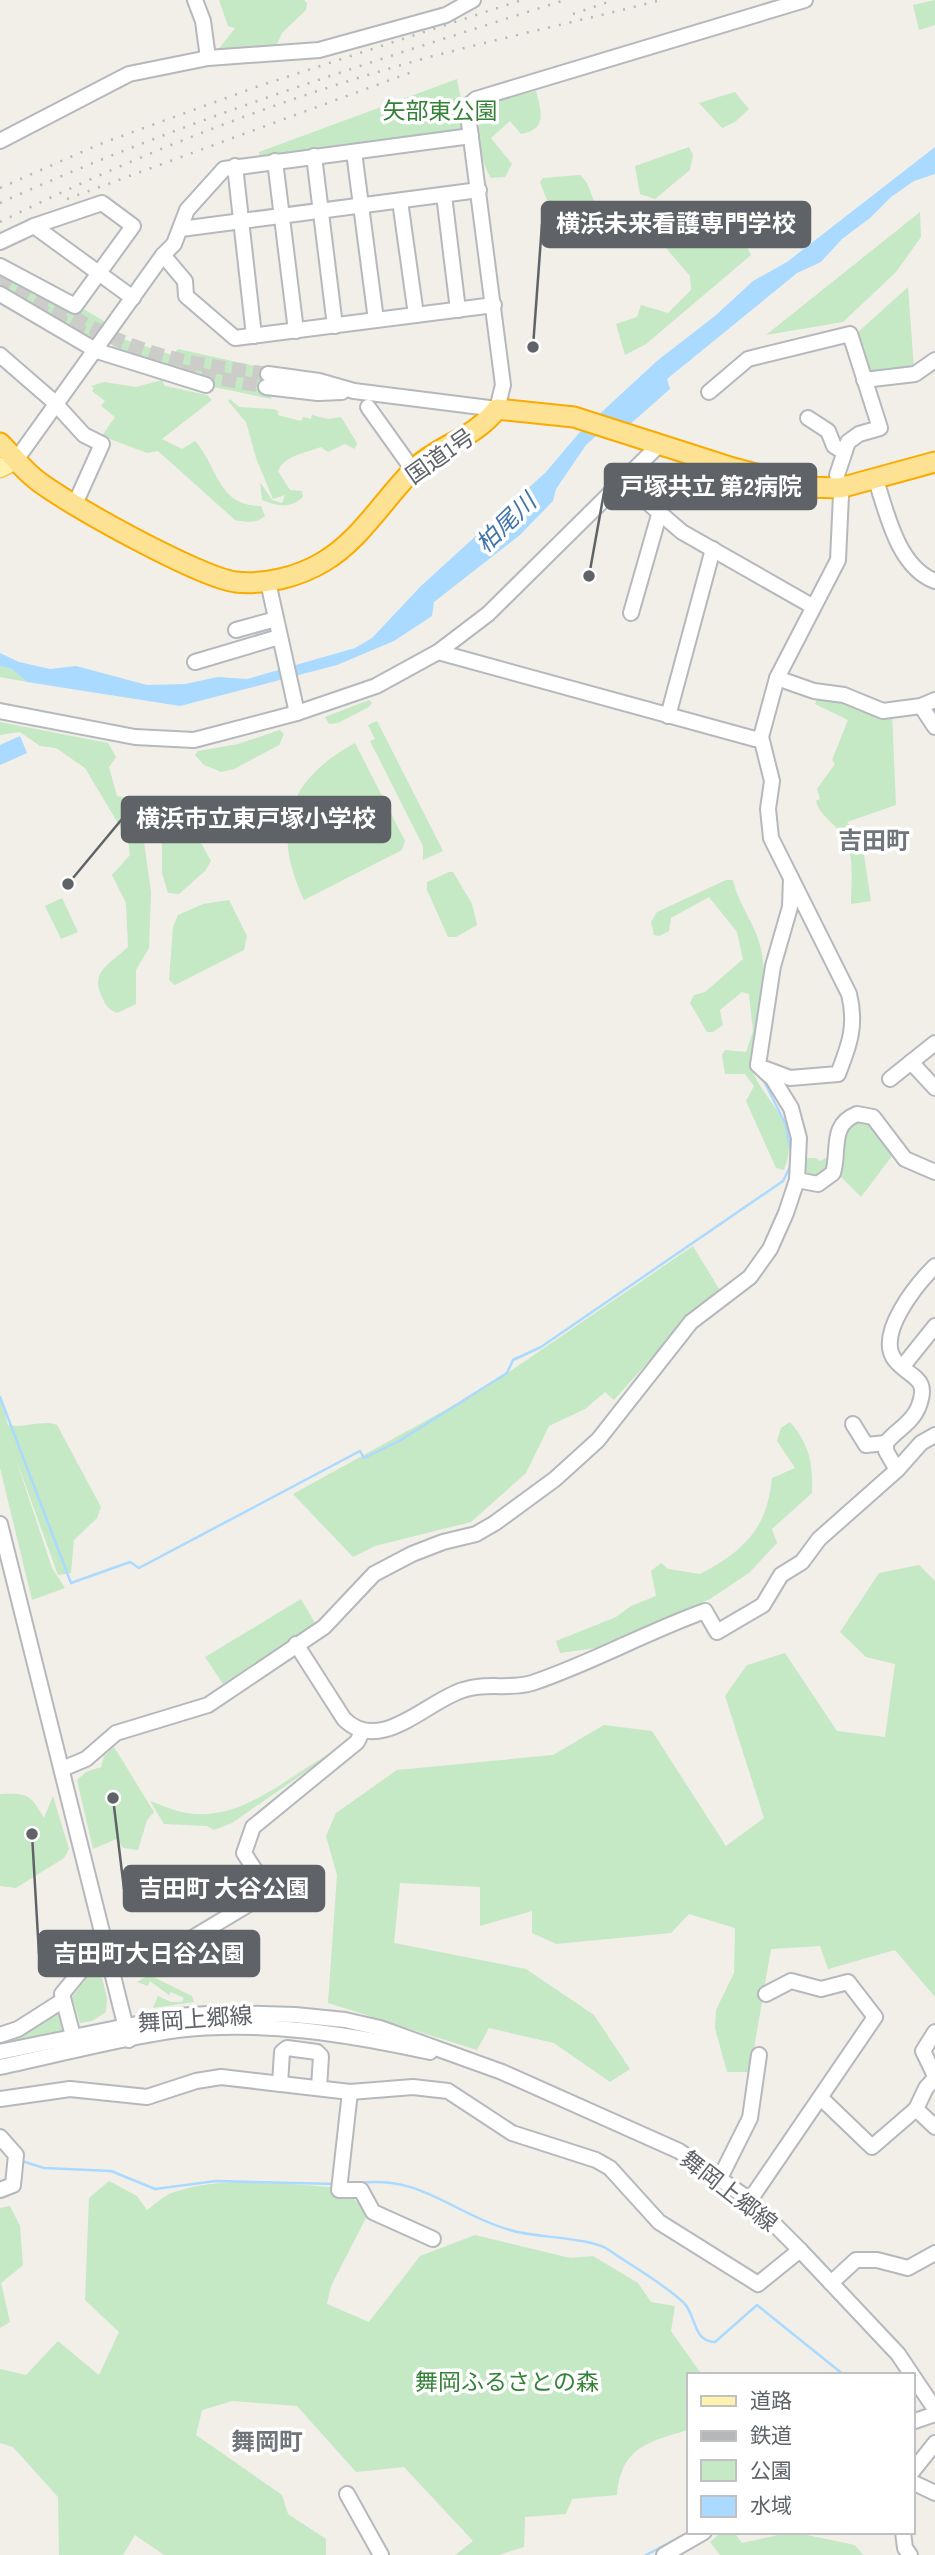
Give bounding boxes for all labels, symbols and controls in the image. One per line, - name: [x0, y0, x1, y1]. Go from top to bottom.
- park label: 矢部東公園: [383, 98, 498, 126]
- callout: 横浜未来看護専門学校: [542, 202, 810, 247]
- text: 横浜未来看護専門学校: [556, 210, 796, 239]
- street label: 国道1号: [401, 423, 480, 490]
- callout: 戸塚共立 第2病院: [605, 464, 816, 509]
- text: 戸塚共立 第2病院: [620, 473, 802, 502]
- water label: 柏尾川: [470, 486, 544, 559]
- callout: 横浜市立東戸塚小学校: [122, 797, 390, 842]
- text: 横浜市立東戸塚小学校: [136, 805, 376, 834]
- district label: 吉田町: [838, 827, 910, 856]
- callout: 吉田町 大谷公園: [124, 1866, 324, 1911]
- text: 吉田町 大谷公園: [138, 1875, 310, 1904]
- callout: 吉田町大日谷公園: [39, 1931, 259, 1976]
- text: 吉田町大日谷公園: [53, 1940, 245, 1969]
- street label: 舞岡上郷線: [137, 2002, 253, 2038]
- street label: 舞岡上郷線: [674, 2145, 782, 2238]
- park label: 舞岡ふるさとの森: [415, 2369, 599, 2397]
- legend: [687, 2373, 914, 2534]
- text: 道路: [750, 2389, 792, 2414]
- text: 鉄道: [750, 2424, 792, 2449]
- district label: 舞岡町: [231, 2428, 303, 2457]
- text: 公園: [750, 2459, 792, 2484]
- text: 水域: [750, 2494, 792, 2519]

